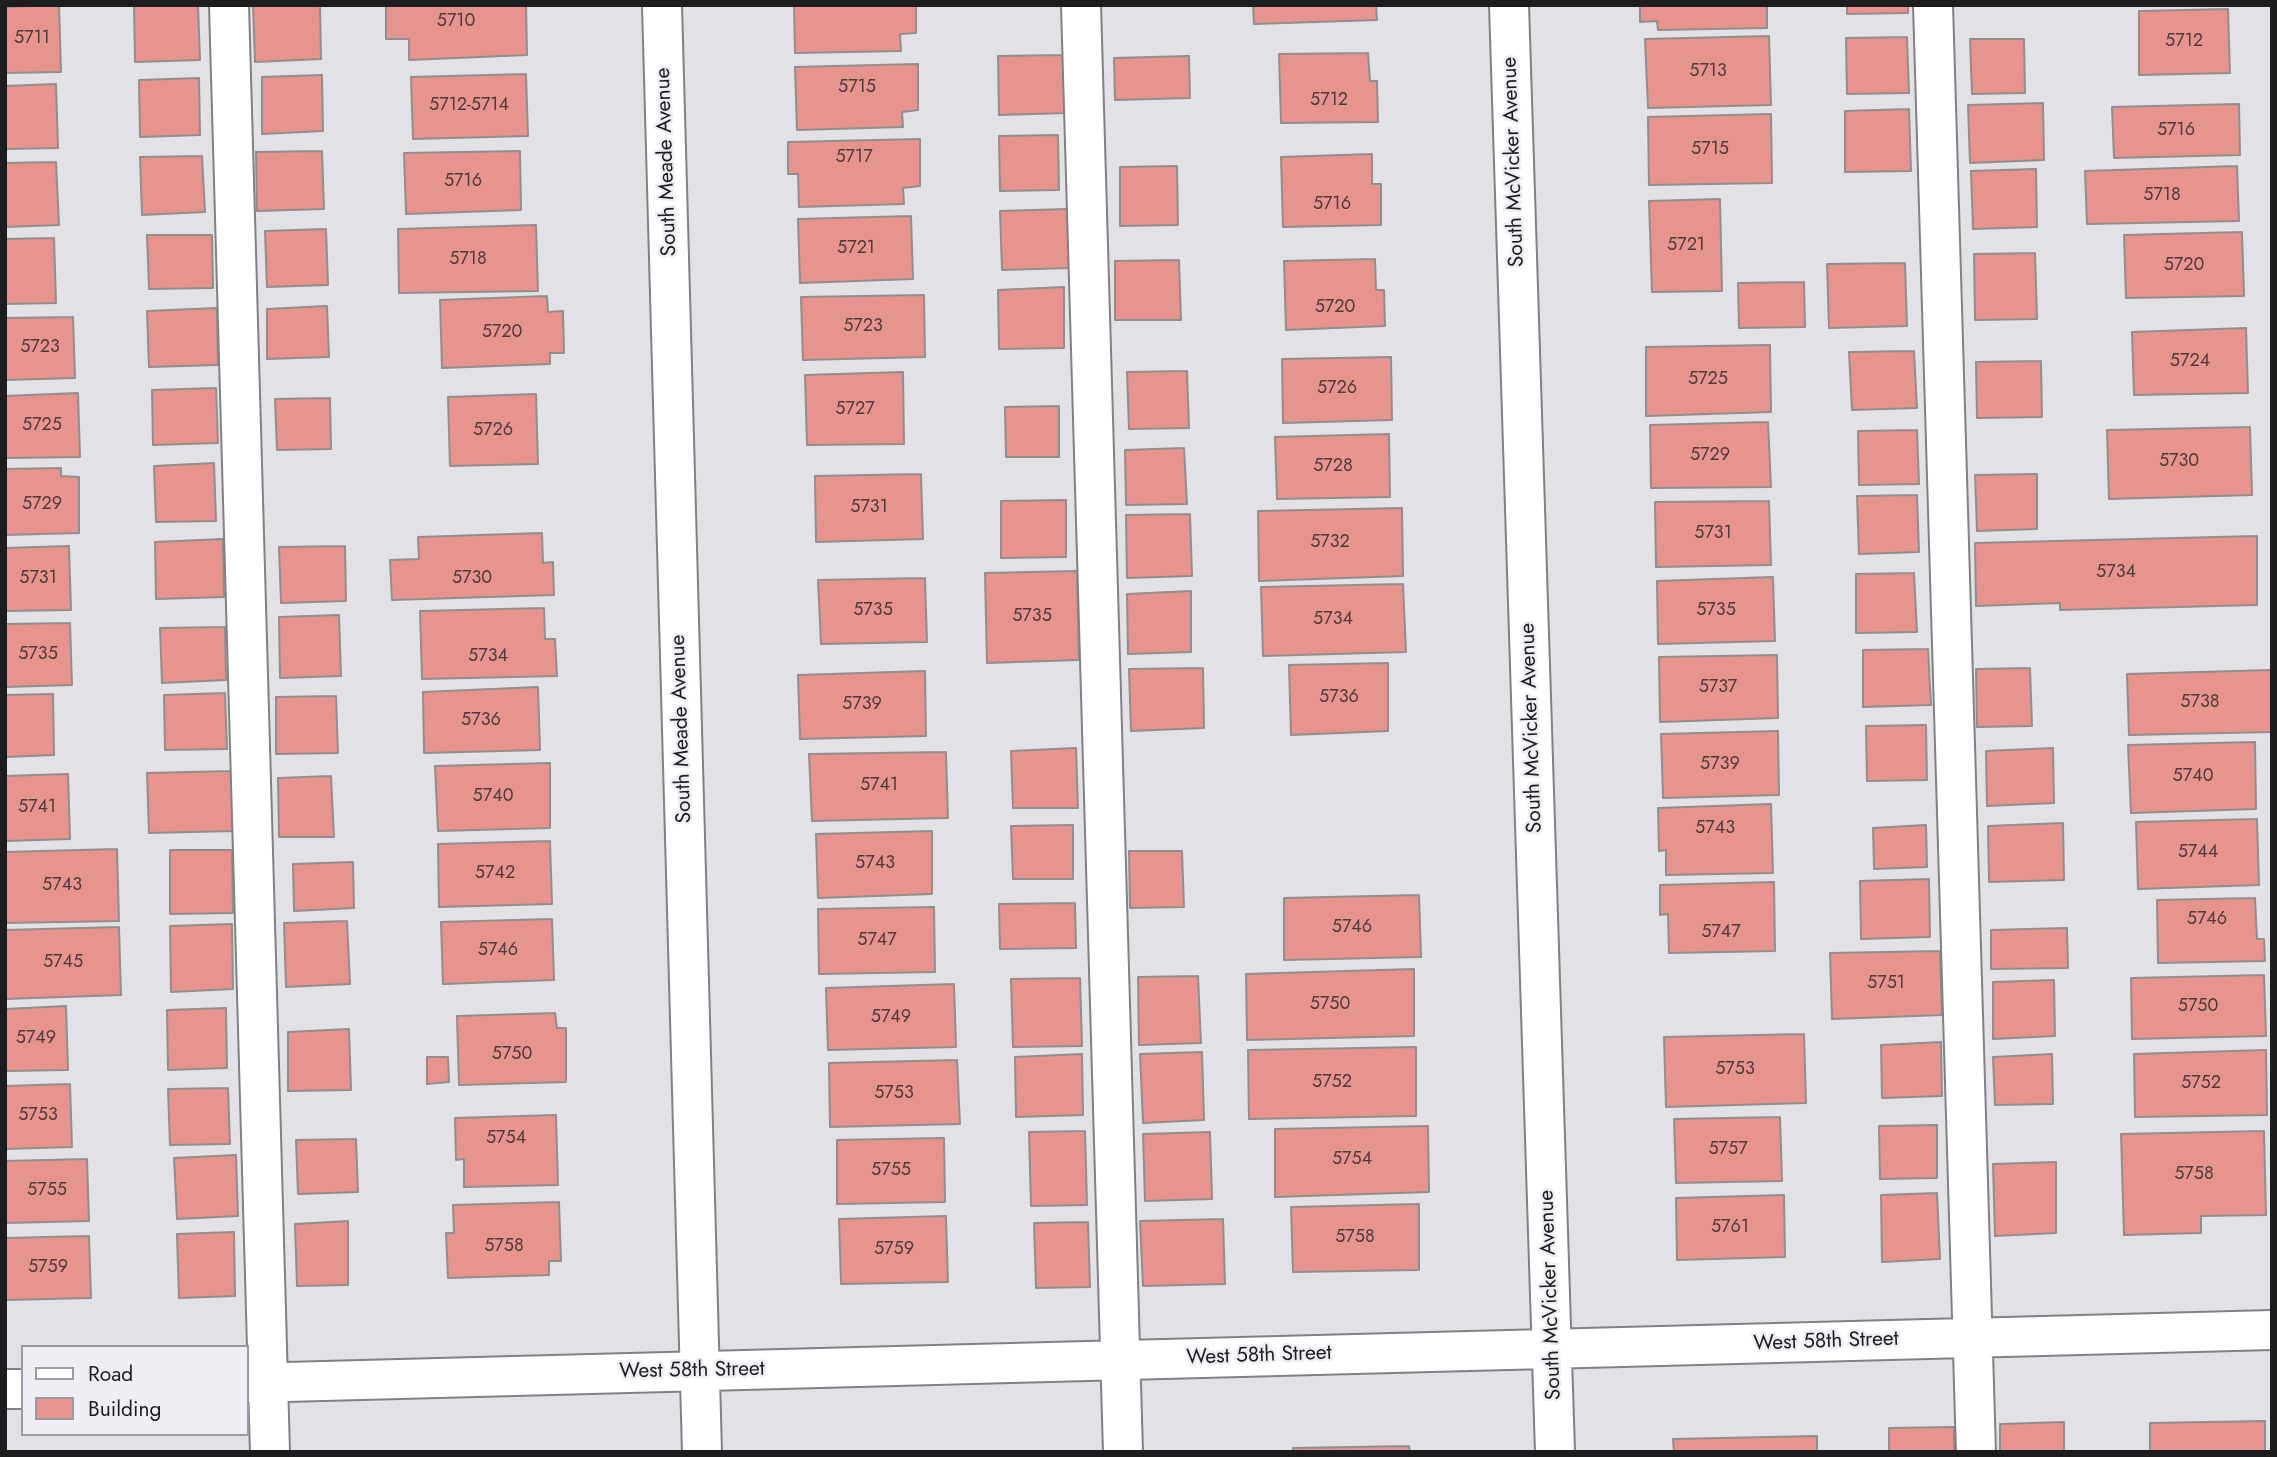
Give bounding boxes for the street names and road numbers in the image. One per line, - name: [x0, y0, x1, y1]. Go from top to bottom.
- street label: South McVicker Avenue: [1498, 56, 1530, 268]
- street label: South Meade Avenue: [651, 67, 683, 257]
- street label: South McVicker Avenue: [1516, 622, 1548, 834]
- street label: South Meade Avenue: [666, 634, 698, 824]
- street label: South McVicker Avenue: [1535, 1189, 1567, 1401]
- street label: West 58th Street: [1753, 1327, 1899, 1357]
- street label: West 58th Street: [1186, 1341, 1332, 1371]
- street label: West 58th Street: [619, 1357, 765, 1385]

